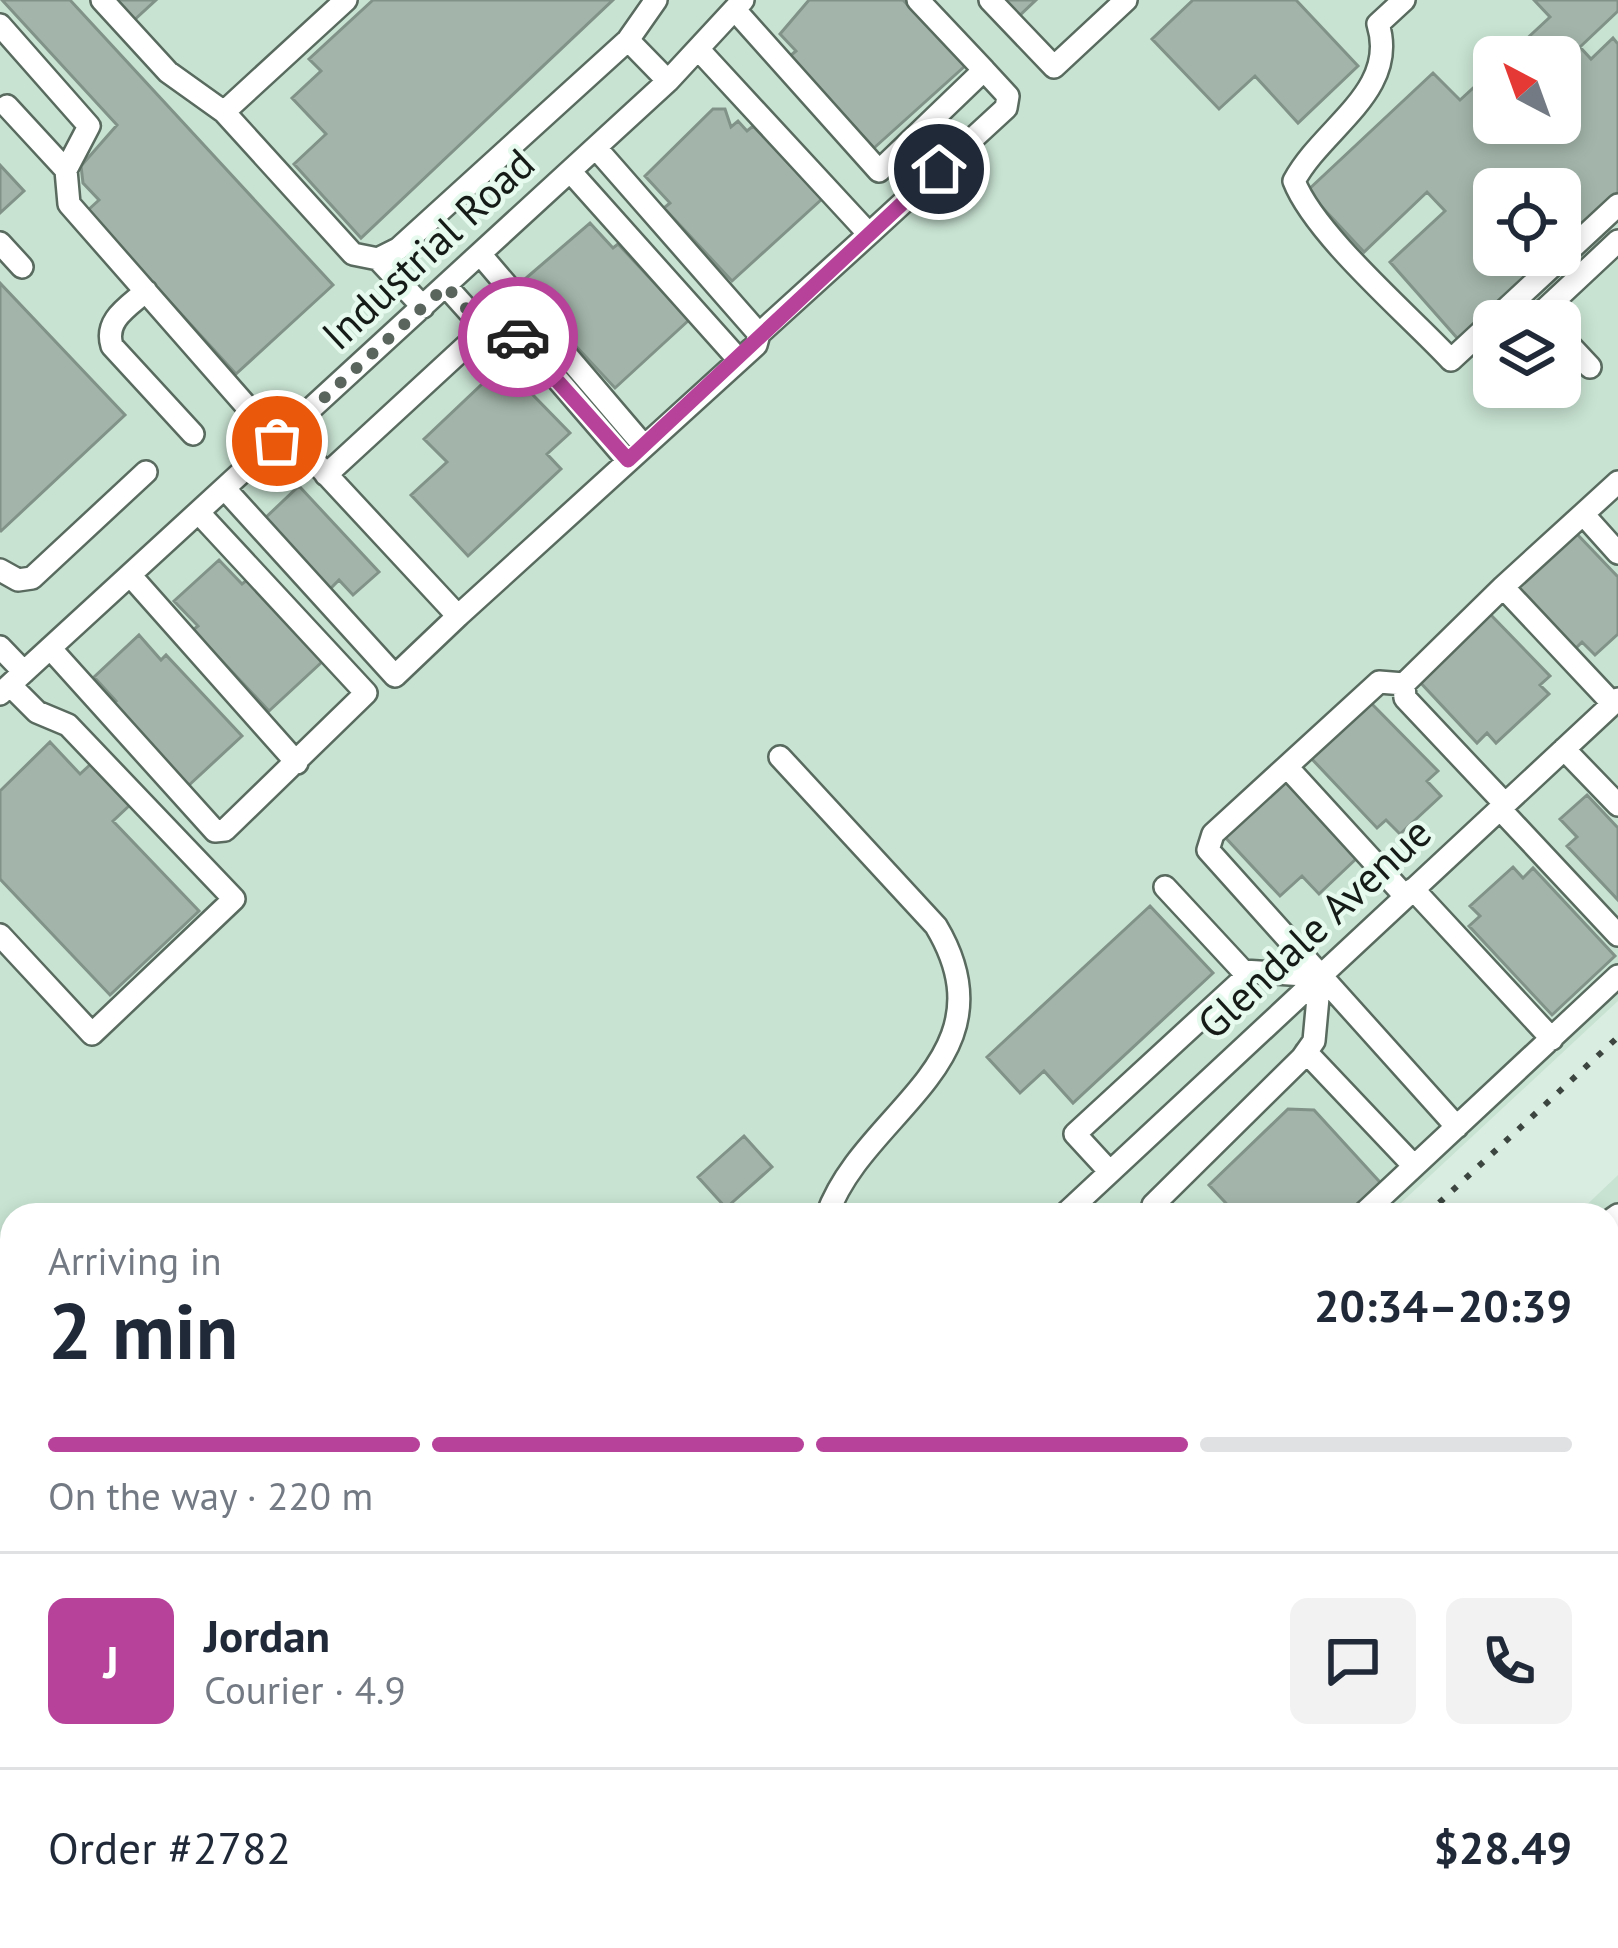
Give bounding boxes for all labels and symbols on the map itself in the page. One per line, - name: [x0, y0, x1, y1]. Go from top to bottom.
- north arrow: [1473, 36, 1581, 144]
- pin: [888, 118, 990, 220]
- street label: Industrial Road: [310, 136, 546, 361]
- courier: [458, 277, 578, 397]
- pin: [226, 390, 328, 492]
- street label: Glendale Avenue: [1185, 805, 1442, 1050]

